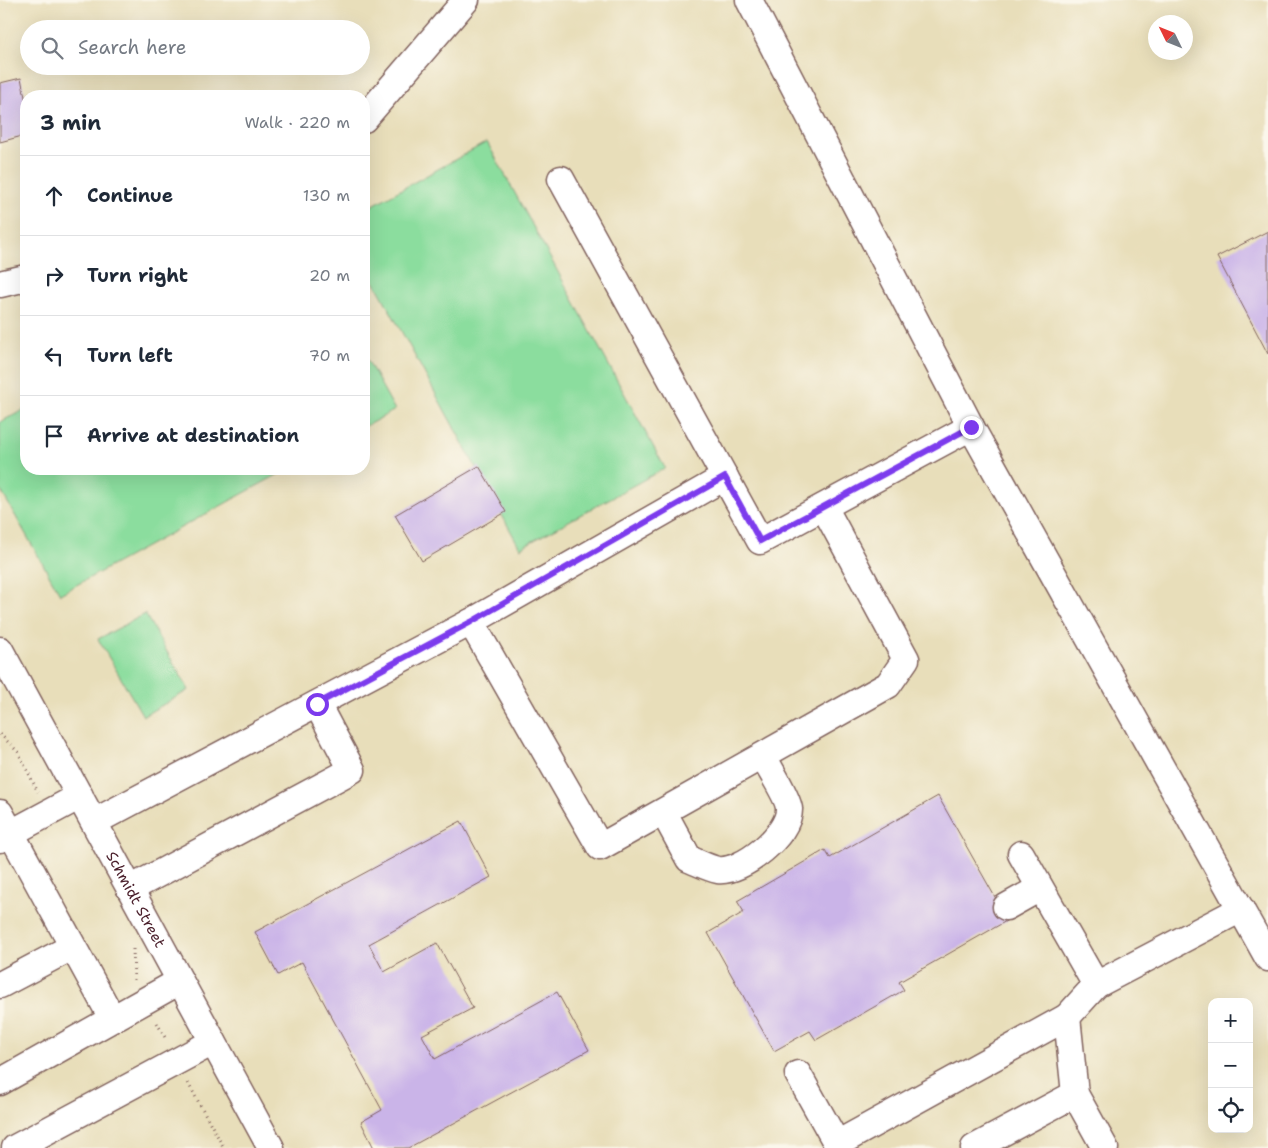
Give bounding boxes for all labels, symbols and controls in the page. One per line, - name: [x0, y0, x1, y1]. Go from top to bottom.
- north arrow: [1148, 15, 1193, 60]
- search box: [20, 20, 370, 75]
- icon: search: [38, 34, 66, 62]
- text: Search here: [78, 35, 187, 60]
- text: 3 min: [40, 109, 101, 137]
- text: Walk · 220 m: [244, 112, 350, 133]
- icon: ahead: [40, 182, 68, 210]
- text: Continue: [87, 183, 173, 208]
- text: 130 m: [303, 185, 350, 206]
- icon: right: [40, 262, 68, 290]
- text: Turn right: [87, 263, 188, 288]
- text: 20 m: [309, 265, 350, 286]
- icon: left: [40, 342, 68, 370]
- text: Turn left: [87, 343, 173, 368]
- text: 70 m: [309, 345, 350, 366]
- route end: [960, 416, 983, 439]
- icon: arrive: [40, 422, 68, 450]
- text: Arrive at destination: [87, 423, 299, 448]
- route start: [306, 693, 329, 716]
- street label: Schmidt Street: [101, 848, 170, 951]
- map controls: [1208, 998, 1253, 1133]
- button: +: [1208, 998, 1253, 1043]
- button: −: [1208, 1043, 1253, 1088]
- button: locate: [1208, 1088, 1253, 1133]

